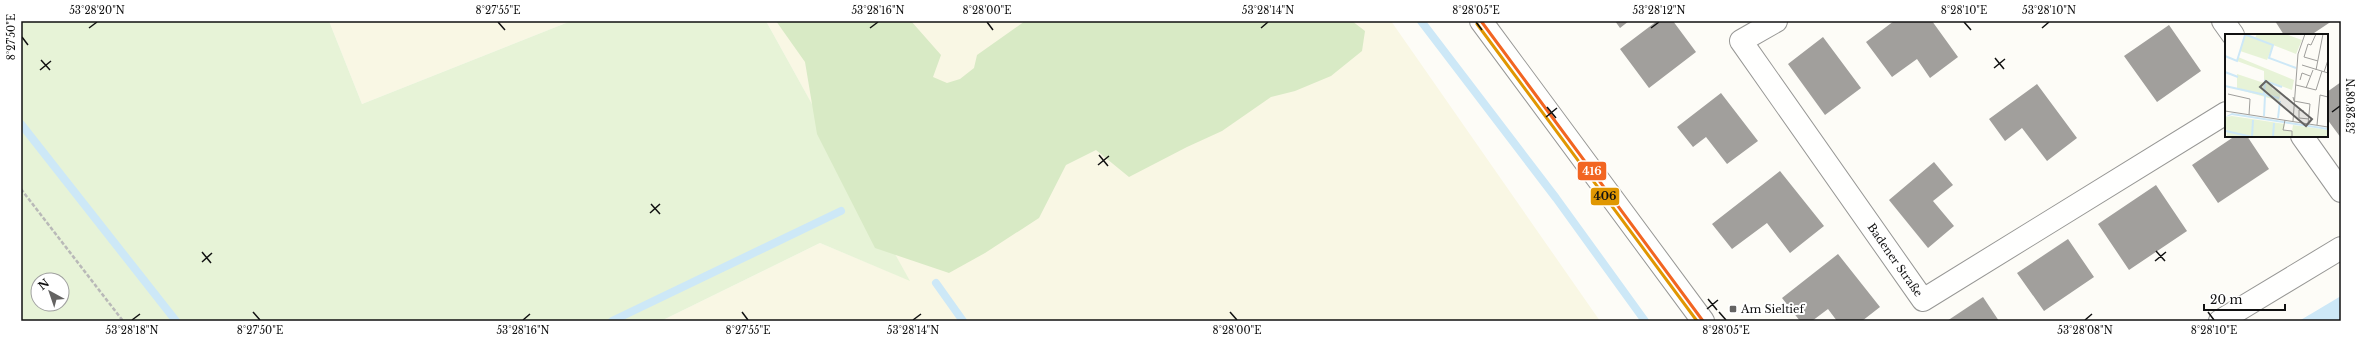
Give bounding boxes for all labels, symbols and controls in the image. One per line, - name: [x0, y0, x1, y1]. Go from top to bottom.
- text: 53°28'20"N: [69, 4, 125, 17]
- text: 8°27'55"E: [476, 4, 520, 17]
- text: 53°28'16"N: [851, 4, 905, 17]
- text: 8°28'00"E: [962, 4, 1012, 17]
- text: 53°28'14"N: [1242, 4, 1294, 17]
- text: 8°28'05"E: [1452, 4, 1500, 17]
- text: 53°28'12"N: [1633, 4, 1685, 17]
- text: 8°28'10"E: [1941, 4, 1987, 17]
- text: 53°28'10"N: [2022, 4, 2076, 17]
- text: 8°27'50"E: [5, 14, 18, 60]
- inset map: [2225, 34, 2328, 137]
- text: 53°28'08"N: [2345, 78, 2358, 134]
- line badge: 416: [1577, 161, 1607, 181]
- text: 416: [1582, 164, 1602, 178]
- line badge: 406: [1590, 187, 1620, 206]
- text: 406: [1593, 189, 1617, 203]
- street label: Badener Straße: [1864, 221, 1926, 299]
- north arrow: [30, 272, 70, 312]
- text: N: [35, 275, 53, 293]
- scale bar: [2204, 286, 2285, 312]
- text: 20 m: [2210, 292, 2242, 307]
- place label: Am Sieltief: [1740, 302, 1805, 316]
- marker: Am Sieltief: [1728, 304, 1738, 314]
- text: 53°28'18"N: [106, 324, 158, 337]
- text: 8°27'50"E: [237, 324, 283, 337]
- text: 53°28'16"N: [496, 324, 550, 337]
- text: 8°27'55"E: [726, 324, 770, 337]
- text: 53°28'14"N: [887, 324, 939, 337]
- text: 8°28'00"E: [1212, 324, 1262, 337]
- text: 8°28'05"E: [1702, 324, 1750, 337]
- text: 53°28'08"N: [2057, 324, 2113, 337]
- text: 8°28'10"E: [2191, 324, 2237, 337]

